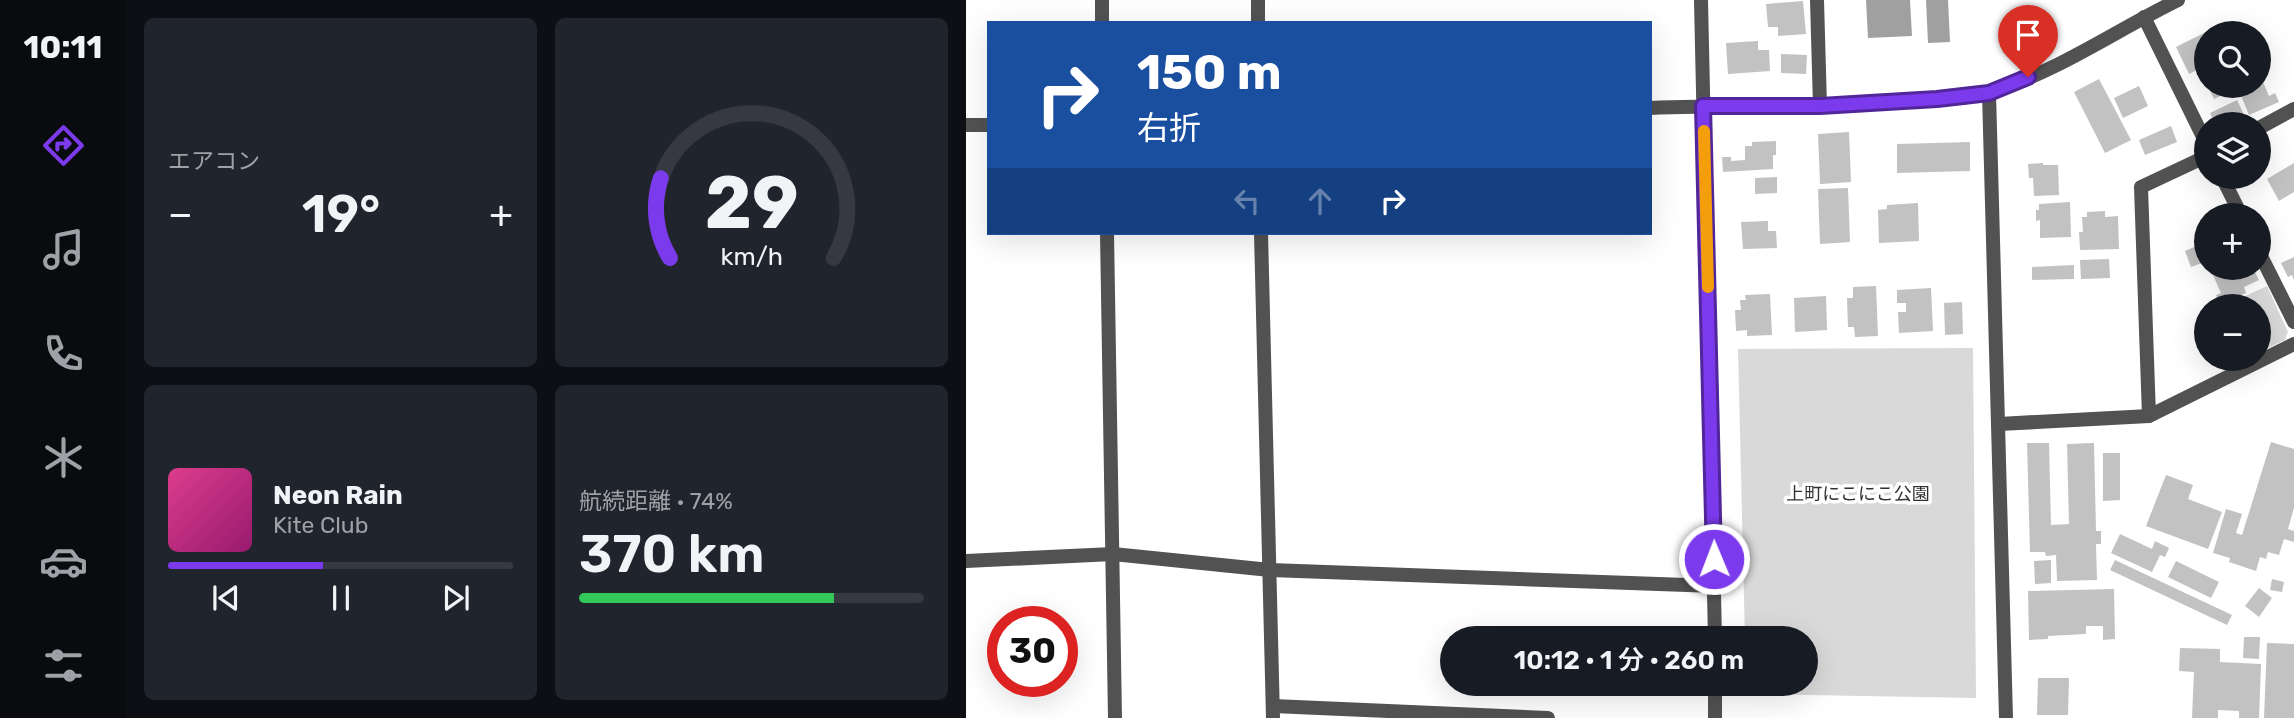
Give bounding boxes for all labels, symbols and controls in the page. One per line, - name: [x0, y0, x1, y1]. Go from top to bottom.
- pin: [1998, 5, 2058, 77]
- icon: arrive: [2009, 16, 2047, 54]
- map controls: [2194, 21, 2271, 371]
- button: search: [2194, 21, 2271, 98]
- text: 10:11: [24, 28, 102, 66]
- text: 150 m: [1137, 43, 1282, 101]
- icon: right: [1022, 49, 1113, 140]
- text: 右折: [1137, 109, 1201, 147]
- button: layers: [2194, 112, 2271, 189]
- icon: directions: [39, 121, 88, 170]
- text: エアコン: [168, 147, 260, 175]
- text: 29: [705, 161, 798, 247]
- icon: left: [1228, 182, 1266, 220]
- icon: ahead: [1301, 182, 1339, 220]
- icon: right: [1374, 182, 1412, 220]
- text: 19°: [302, 183, 380, 245]
- text: −: [168, 191, 193, 237]
- text: +: [489, 191, 513, 237]
- button: +: [2194, 203, 2271, 280]
- icon: music: [39, 225, 88, 274]
- text: km/h: [720, 242, 783, 271]
- button: −: [2194, 294, 2271, 371]
- icon: phone: [39, 329, 88, 378]
- icon: climate: [39, 433, 88, 482]
- text: Neon Rain: [273, 480, 403, 511]
- park label: 上町にこにこ公園: [1786, 483, 1930, 505]
- text: 航続距離 · 74%: [579, 487, 733, 515]
- text: Kite Club: [273, 511, 368, 539]
- position arrow: [1677, 522, 1751, 596]
- text: 370 km: [579, 523, 764, 585]
- icon: car: [39, 537, 88, 586]
- icon: previous: [207, 579, 245, 617]
- icon: pause: [322, 579, 360, 617]
- icon: next: [437, 579, 475, 617]
- speed limit sign: 30: [987, 606, 1078, 697]
- icon: filters: [39, 641, 88, 690]
- text: 10:12 · 1 分 · 260 m: [1514, 645, 1744, 676]

